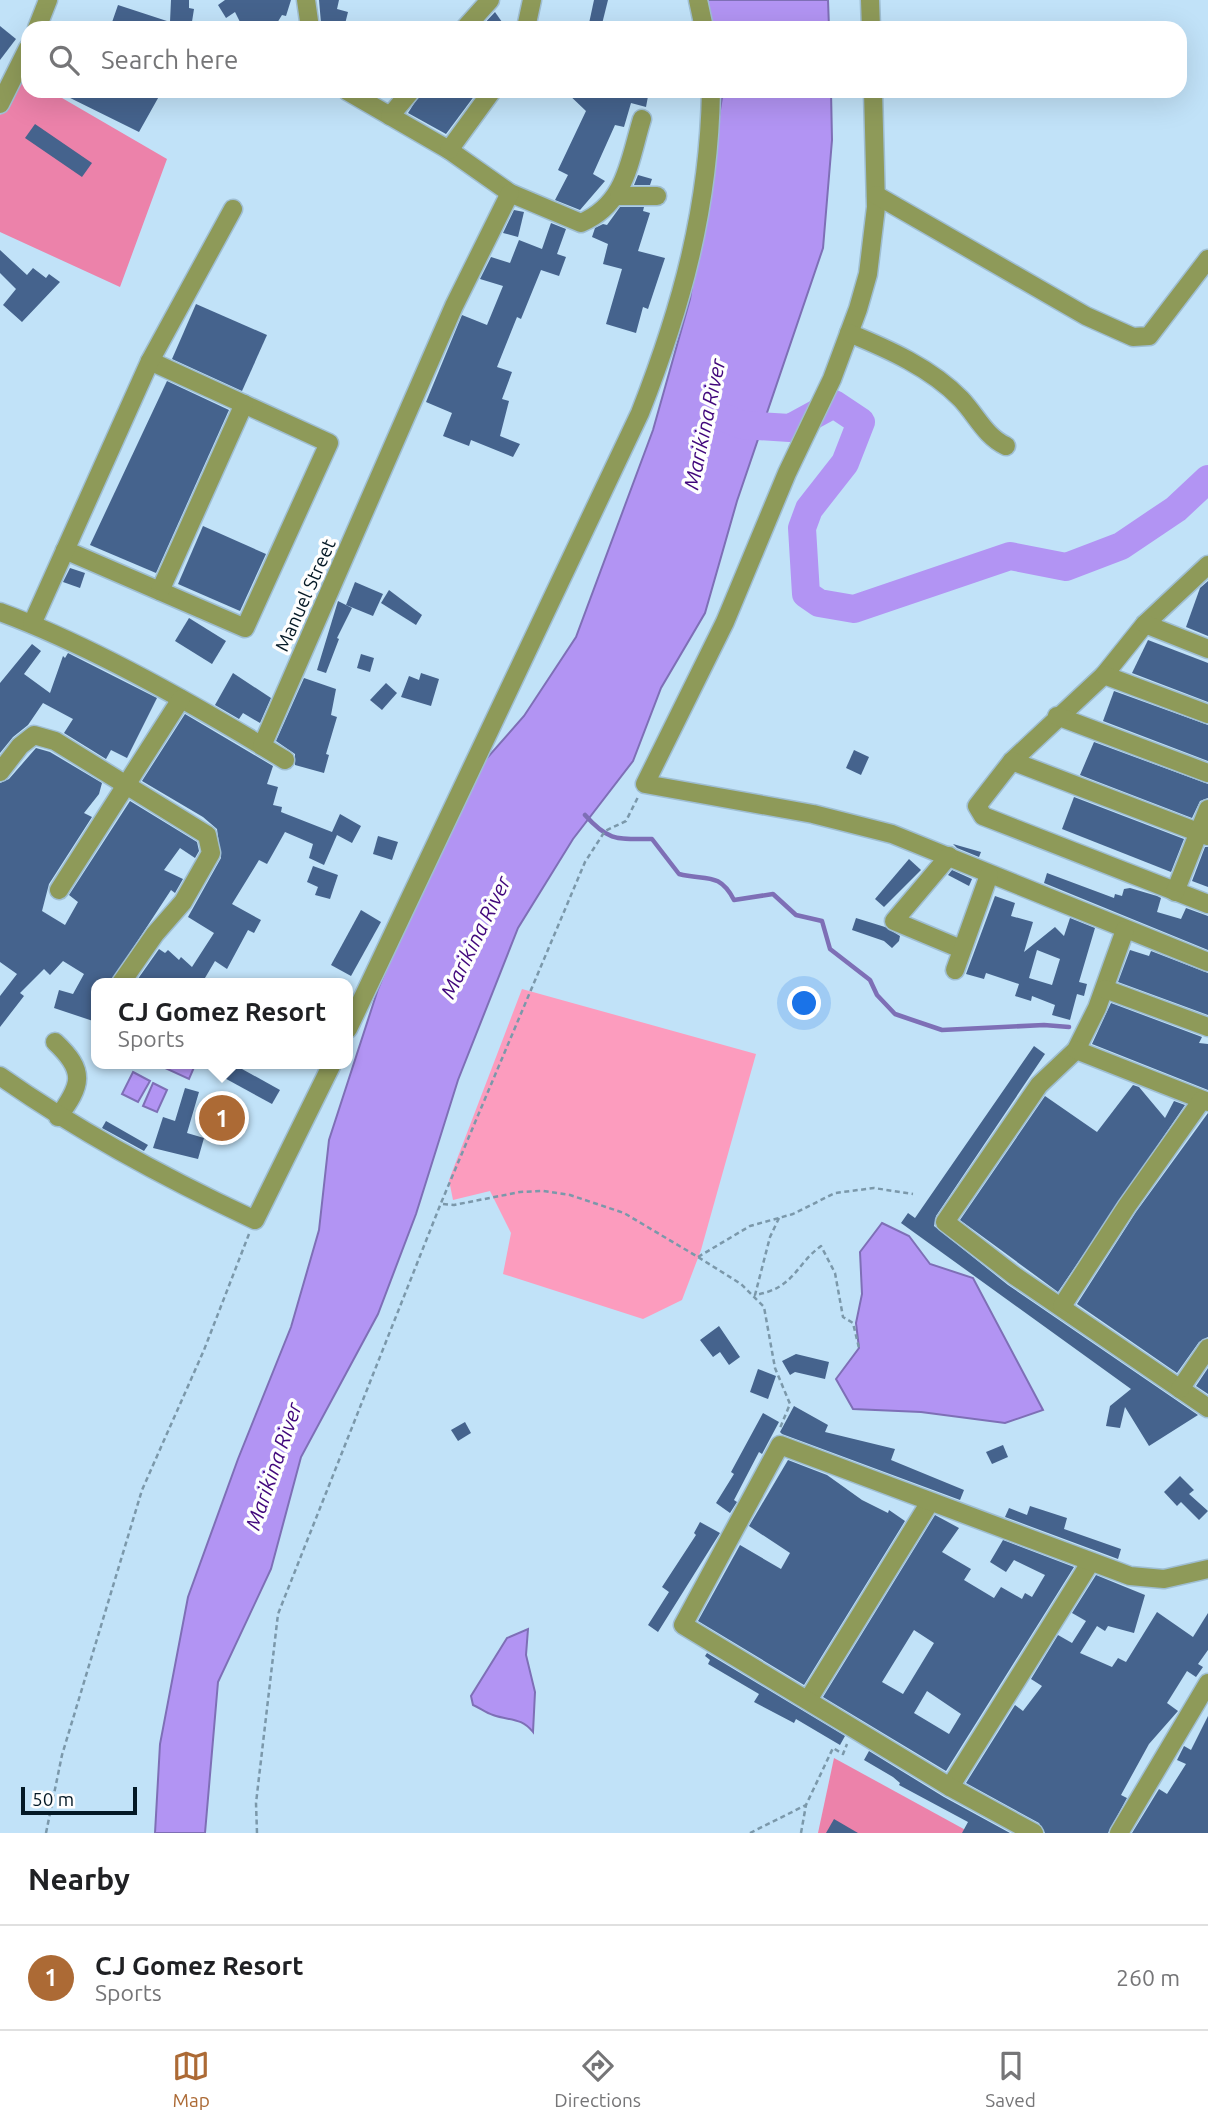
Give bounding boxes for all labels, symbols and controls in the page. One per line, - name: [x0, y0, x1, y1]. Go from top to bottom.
- search box: [21, 21, 1187, 98]
- icon: search: [45, 41, 83, 79]
- text: Search here: [101, 45, 238, 74]
- water label: Marikina River: [678, 356, 730, 492]
- street label: Manuel Street: [270, 535, 340, 655]
- water label: Marikina River: [435, 871, 515, 1002]
- popup: [91, 978, 353, 1069]
- your location: [787, 986, 821, 1020]
- text: CJ Gomez Resort: [118, 997, 326, 1026]
- text: Sports: [118, 1026, 185, 1051]
- pin: 1: [199, 1092, 245, 1144]
- water label: Marikina River: [240, 1398, 306, 1533]
- scale bar: [21, 1784, 136, 1816]
- text: 50 m: [32, 1788, 74, 1810]
- text: Nearby: [28, 1862, 130, 1896]
- text: CJ Gomez Resort: [95, 1951, 303, 1980]
- text: 1: [45, 1965, 57, 1990]
- text: 260 m: [1116, 1965, 1180, 1990]
- text: Sports: [95, 1980, 162, 2005]
- tab: Map: [172, 2047, 210, 2111]
- tab: Directions: [554, 2047, 641, 2111]
- tab: Saved: [985, 2047, 1036, 2111]

